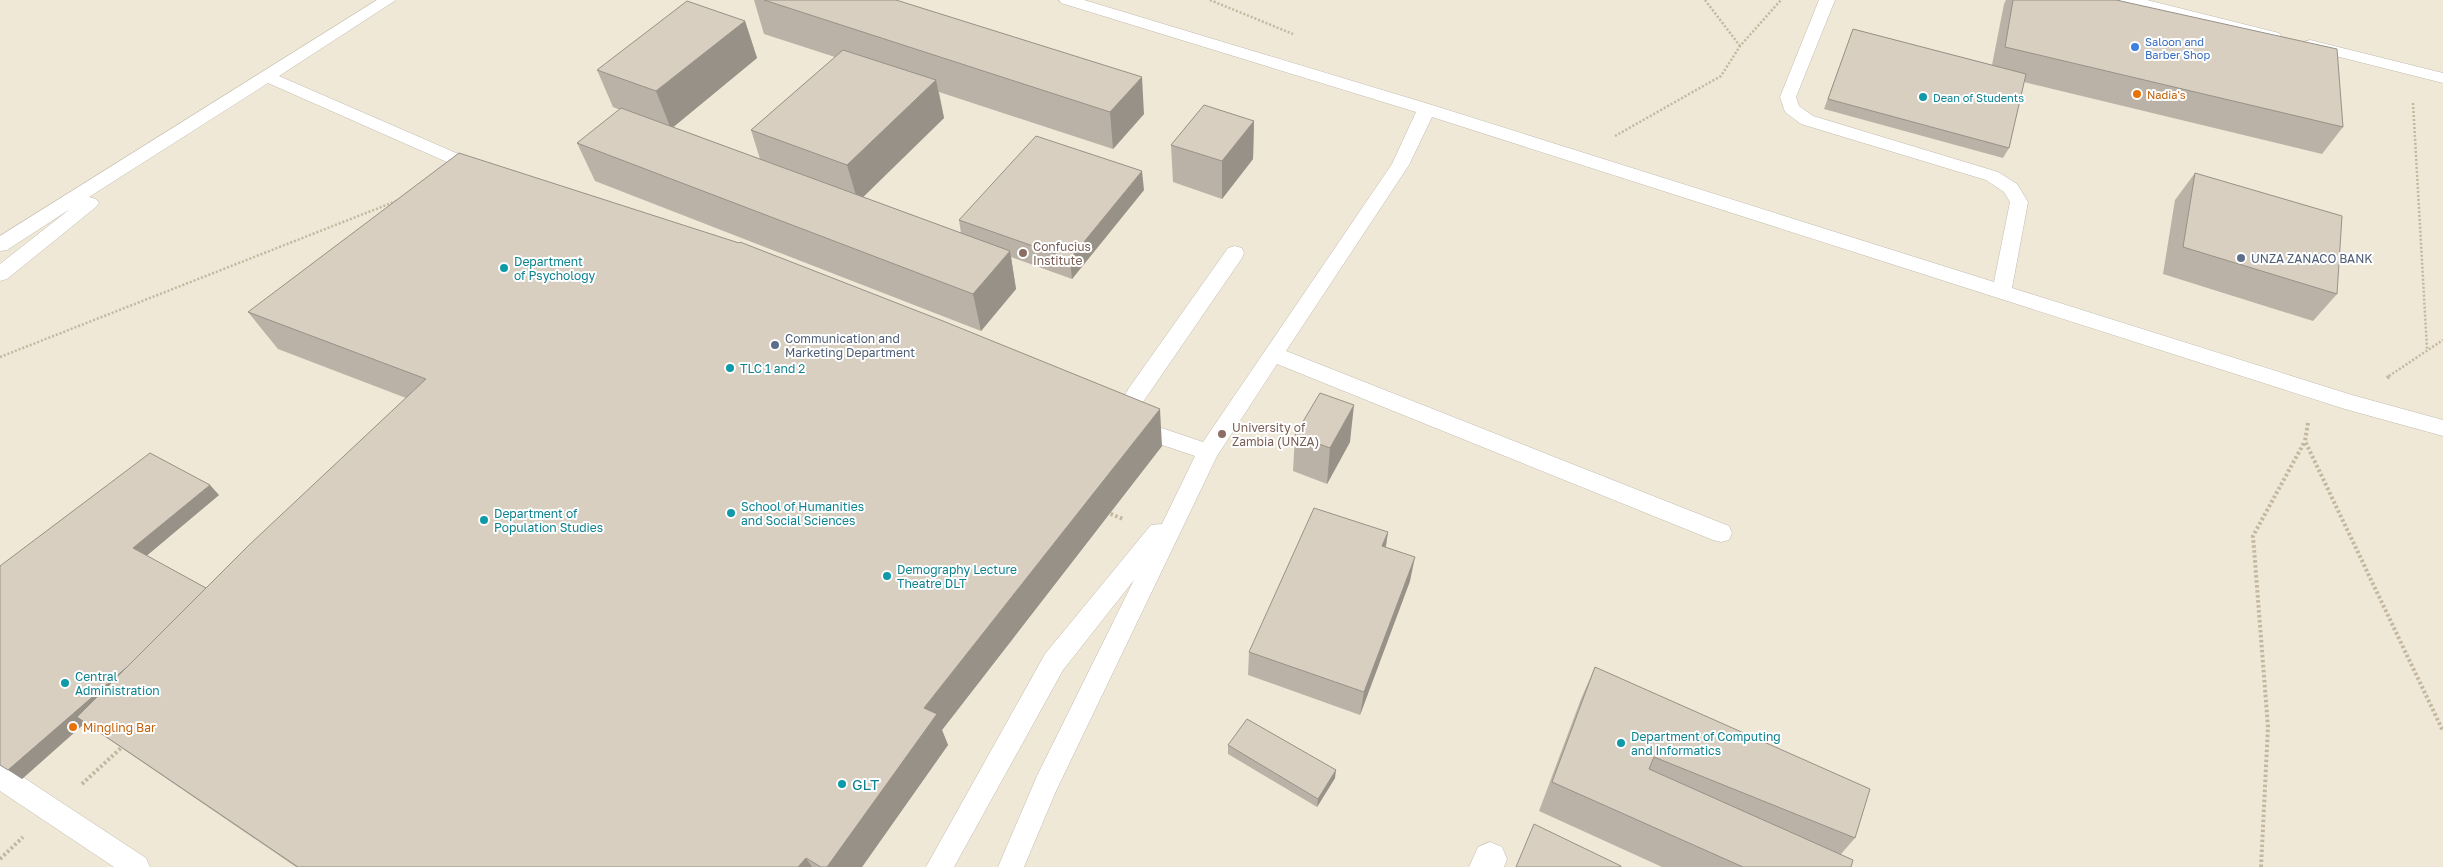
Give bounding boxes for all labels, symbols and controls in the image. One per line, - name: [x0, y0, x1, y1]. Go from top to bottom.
- place label: Saloon and Barber Shop: [2145, 35, 2210, 61]
- marker: Saloon and Barber Shop: [2129, 41, 2141, 53]
- marker: Nadia's: [2131, 88, 2143, 100]
- place label: Nadia's: [2147, 88, 2186, 101]
- marker: Dean of Students: [1917, 91, 1929, 103]
- place label: Dean of Students: [1933, 91, 2024, 104]
- place label: Confucius Institute: [1033, 239, 1091, 268]
- marker: Confucius Institute: [1017, 247, 1029, 259]
- place label: UNZA ZANACO BANK: [2251, 251, 2373, 266]
- marker: UNZA ZANACO BANK: [2235, 252, 2247, 264]
- place label: Department of Psychology: [514, 254, 596, 283]
- marker: Department of Psychology: [498, 262, 510, 274]
- place label: Communication and Marketing Department: [785, 331, 915, 360]
- marker: Communication and Marketing Department: [769, 339, 781, 351]
- place label: TLC 1 and 2: [740, 361, 805, 376]
- marker: TLC 1 and 2: [724, 362, 736, 374]
- place label: University of Zambia (UNZA): [1232, 420, 1319, 449]
- marker: University of Zambia (UNZA): [1216, 428, 1228, 440]
- place label: School of Humanities and Social Sciences: [741, 499, 864, 528]
- place label: Department of Population Studies: [494, 506, 603, 535]
- marker: School of Humanities and Social Sciences: [725, 507, 737, 519]
- marker: Department of Population Studies: [478, 514, 490, 526]
- place label: Demography Lecture Theatre DLT: [897, 562, 1017, 591]
- marker: Demography Lecture Theatre DLT: [881, 570, 893, 582]
- place label: Central Administration: [75, 669, 160, 698]
- marker: Central Administration: [59, 677, 71, 689]
- place label: Mingling Bar: [83, 720, 156, 735]
- marker: Mingling Bar: [67, 721, 79, 733]
- place label: Department of Computing and Informatics: [1631, 729, 1781, 758]
- marker: Department of Computing and Informatics: [1615, 737, 1627, 749]
- place label: GLT: [852, 775, 879, 793]
- marker: GLT: [836, 778, 848, 790]

